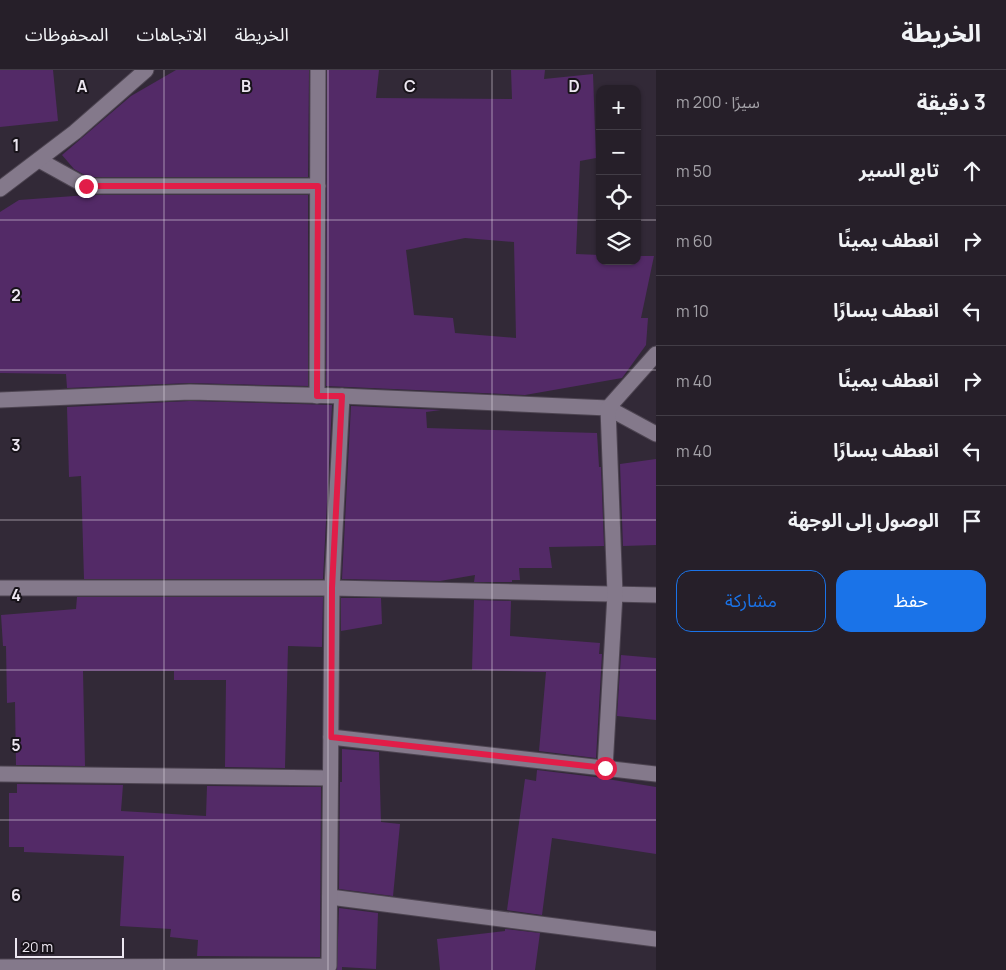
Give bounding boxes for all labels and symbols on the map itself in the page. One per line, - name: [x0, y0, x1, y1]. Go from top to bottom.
- text: A: [77, 75, 88, 97]
- text: B: [241, 75, 251, 97]
- text: C: [404, 75, 416, 97]
- text: D: [568, 75, 580, 97]
- text: 1: [12, 134, 20, 156]
- route end: [75, 175, 98, 198]
- text: 2: [11, 284, 21, 306]
- text: 3: [11, 434, 21, 456]
- text: 4: [11, 584, 21, 606]
- text: 5: [11, 734, 21, 756]
- route start: [594, 757, 617, 780]
- text: 6: [11, 884, 21, 906]
- scale bar: [15, 935, 124, 958]

